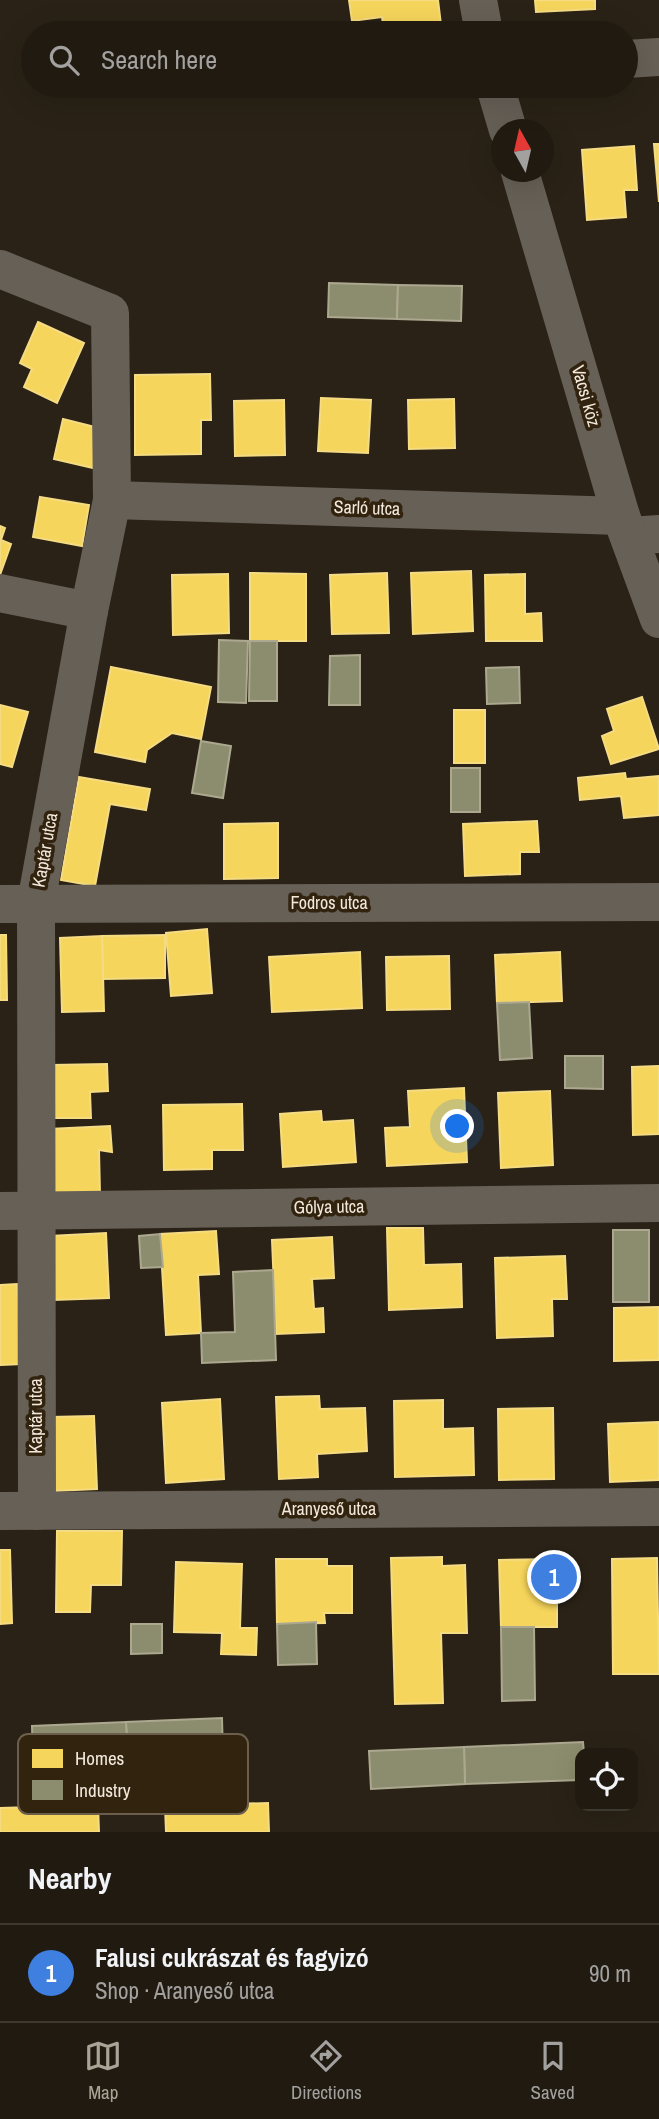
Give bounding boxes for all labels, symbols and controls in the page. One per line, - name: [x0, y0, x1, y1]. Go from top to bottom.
- search box: [21, 21, 638, 98]
- icon: search: [45, 41, 83, 79]
- text: Search here: [101, 42, 217, 77]
- north arrow: [491, 119, 554, 182]
- street label: Vacsi köz: [566, 362, 607, 430]
- street label: Sarló utca: [333, 494, 401, 521]
- street label: Kaptár utca: [26, 811, 63, 889]
- street label: Fodros utca: [290, 890, 368, 915]
- your location: [440, 1109, 474, 1143]
- street label: Gólya utca: [293, 1193, 364, 1220]
- street label: Kaptár utca: [23, 1378, 48, 1454]
- street label: Aranyeső utca: [281, 1496, 376, 1521]
- pin: 1: [531, 1551, 577, 1603]
- legend: [18, 1734, 248, 1814]
- text: Homes: [75, 1745, 125, 1771]
- map controls: [575, 1748, 638, 1811]
- button: locate: [575, 1748, 638, 1811]
- text: Industry: [75, 1777, 131, 1803]
- text: Nearby: [28, 1858, 111, 1898]
- text: Falusi cukrászat és fagyizó: [95, 1940, 369, 1975]
- text: 1: [46, 1958, 56, 1989]
- text: 90 m: [589, 1958, 631, 1989]
- text: Shop · Aranyeső utca: [95, 1975, 274, 2006]
- tab: Map: [84, 2037, 122, 2105]
- tab: Directions: [291, 2037, 362, 2105]
- tab: Saved: [531, 2037, 575, 2105]

